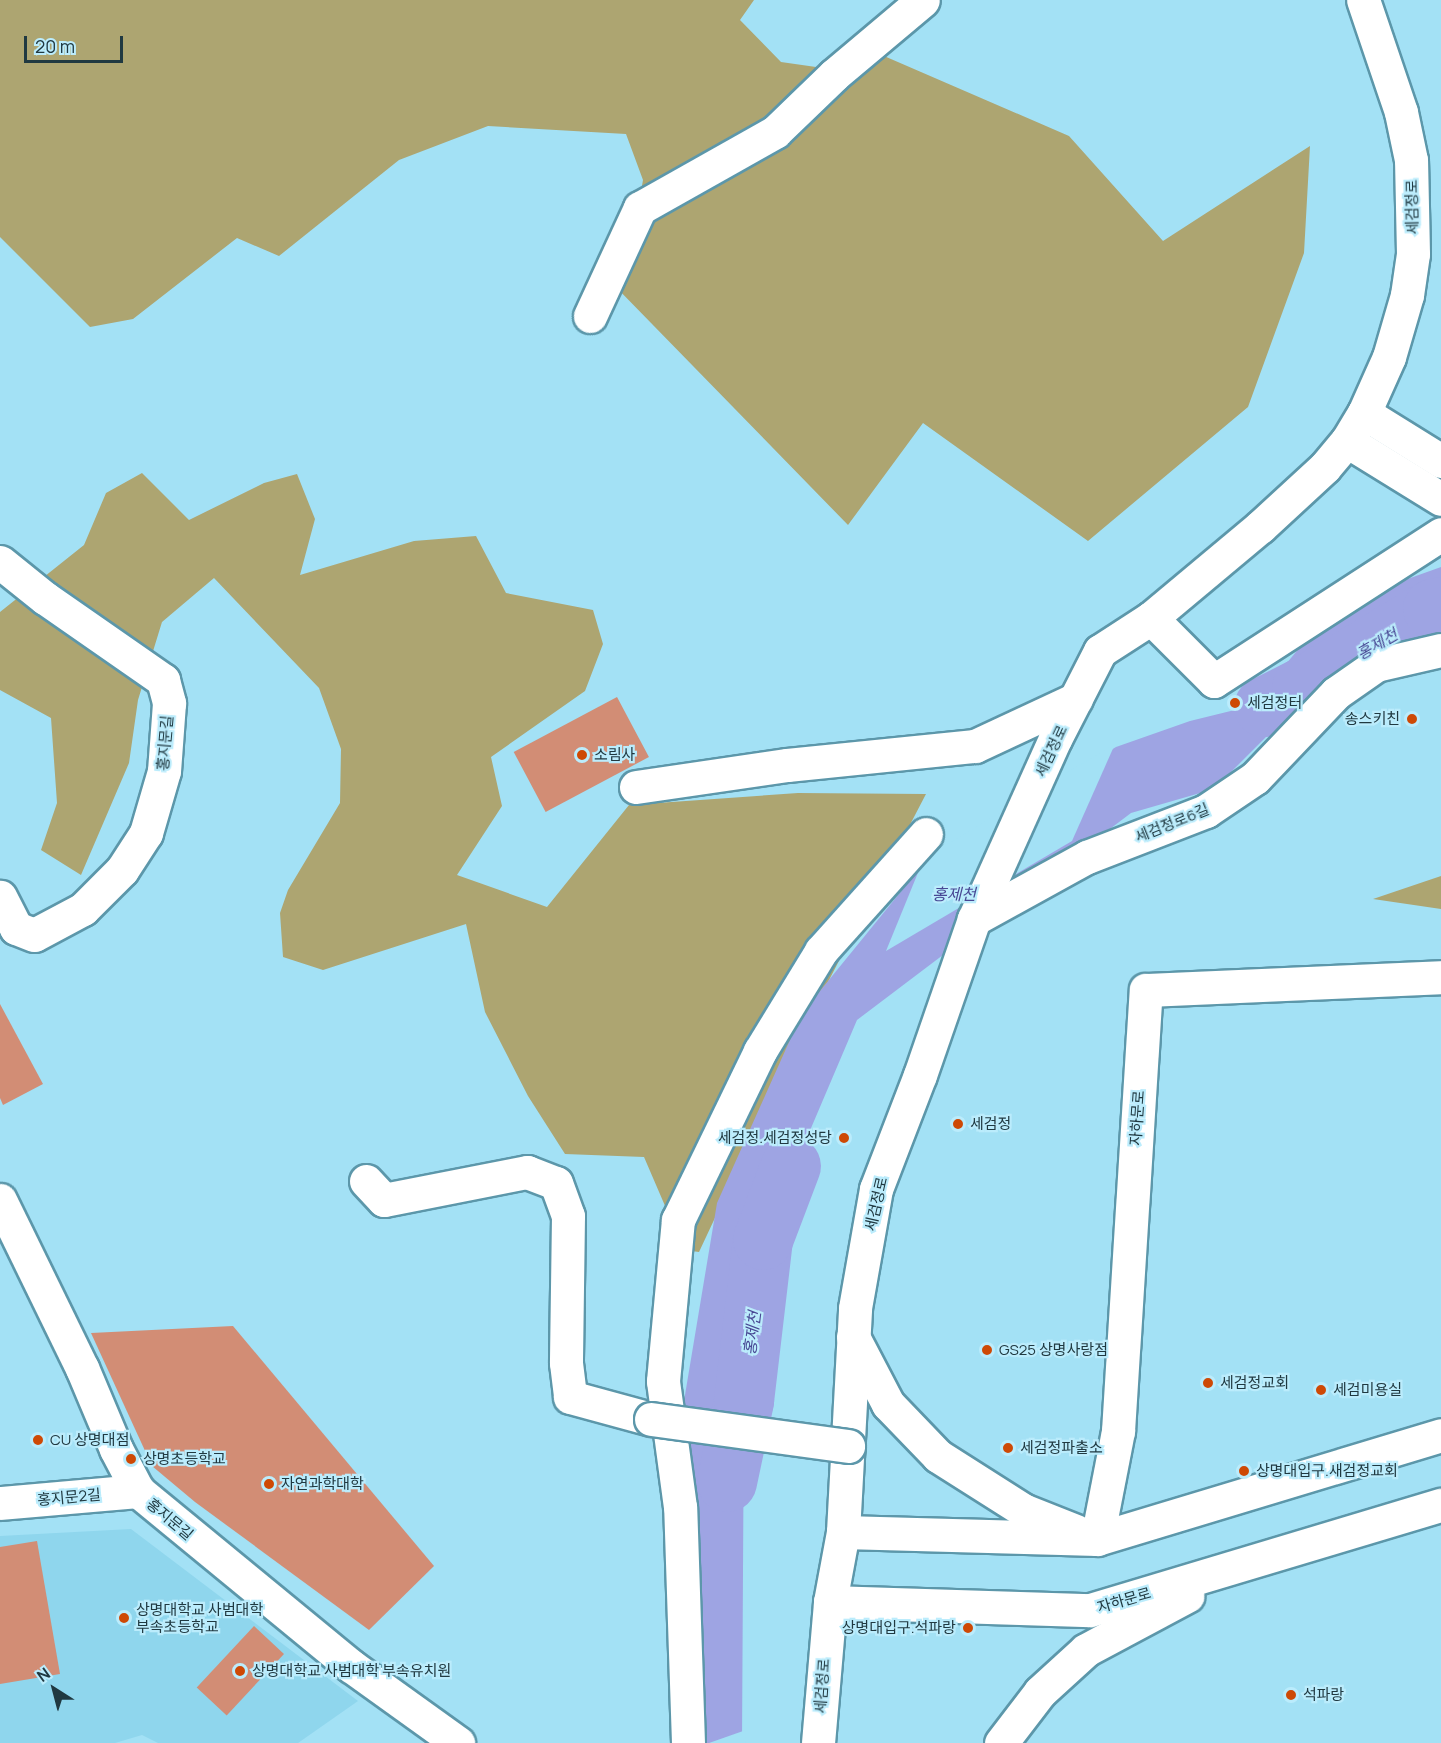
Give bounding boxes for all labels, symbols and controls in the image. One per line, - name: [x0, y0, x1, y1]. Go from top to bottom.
- scale bar: [27, 24, 126, 62]
- text: 20 m: [35, 34, 75, 58]
- street label: 세검정로: [1403, 179, 1421, 235]
- water label: 홍제천: [1353, 625, 1401, 663]
- place label: 세검정터: [1247, 694, 1302, 712]
- marker: 세검정터: [1228, 696, 1242, 710]
- place label: 송스키친: [1345, 710, 1400, 728]
- marker: 송스키친: [1405, 712, 1419, 726]
- street label: 홍지문길: [154, 715, 176, 771]
- street label: 세검정로: [1031, 722, 1071, 780]
- place label: 소림사: [594, 746, 635, 764]
- marker: 소림사: [575, 748, 589, 762]
- street label: 세검정로6길: [1132, 800, 1212, 846]
- water label: 홍제천: [932, 884, 976, 904]
- street label: 자하문로: [1126, 1090, 1148, 1146]
- place label: 세검정: [970, 1115, 1011, 1133]
- marker: 세검정: [951, 1117, 965, 1131]
- place label: 세검정.세검정성당: [718, 1129, 832, 1147]
- marker: 세검정.세검정성당: [837, 1131, 851, 1145]
- street label: 세검정로: [861, 1175, 891, 1233]
- water label: 홍제천: [740, 1310, 764, 1356]
- place label: GS25 상명사랑점: [999, 1341, 1108, 1359]
- marker: GS25 상명사랑점: [980, 1343, 994, 1357]
- place label: 세검정교회: [1220, 1374, 1289, 1392]
- marker: 세검정교회: [1201, 1376, 1215, 1390]
- place label: 세검미용실: [1333, 1381, 1402, 1399]
- marker: 세검미용실: [1314, 1383, 1328, 1397]
- place label: CU 상명대점: [50, 1431, 129, 1449]
- marker: CU 상명대점: [31, 1433, 45, 1447]
- place label: 세검정파출소: [1020, 1439, 1103, 1457]
- marker: 세검정파출소: [1001, 1441, 1015, 1455]
- place label: 상명초등학교: [143, 1450, 226, 1468]
- marker: 상명초등학교: [124, 1452, 138, 1466]
- place label: 상명대입구.새검정교회: [1256, 1462, 1398, 1480]
- marker: 상명대입구.새검정교회: [1237, 1464, 1251, 1478]
- place label: 자연과학대학: [281, 1475, 364, 1493]
- marker: 자연과학대학: [262, 1477, 276, 1491]
- street label: 홍지문2길: [36, 1485, 102, 1509]
- street label: 홍지문길: [143, 1494, 197, 1544]
- street label: 자하문로: [1095, 1584, 1153, 1616]
- place label: 상명대학교 사범대학 부속초등학교: [136, 1600, 263, 1635]
- marker: 상명대학교 사범대학 부속초등학교: [117, 1611, 131, 1625]
- place label: 상명대입구.석파랑: [842, 1619, 956, 1637]
- marker: 상명대입구.석파랑: [961, 1621, 975, 1635]
- street label: 세검정로: [811, 1658, 833, 1714]
- north arrow: [24, 1659, 84, 1719]
- text: N: [32, 1662, 55, 1687]
- place label: 상명대학교 사범대학 부속유치원: [252, 1662, 451, 1680]
- marker: 상명대학교 사범대학 부속유치원: [233, 1664, 247, 1678]
- place label: 석파랑: [1303, 1686, 1344, 1704]
- marker: 석파랑: [1284, 1688, 1298, 1702]

